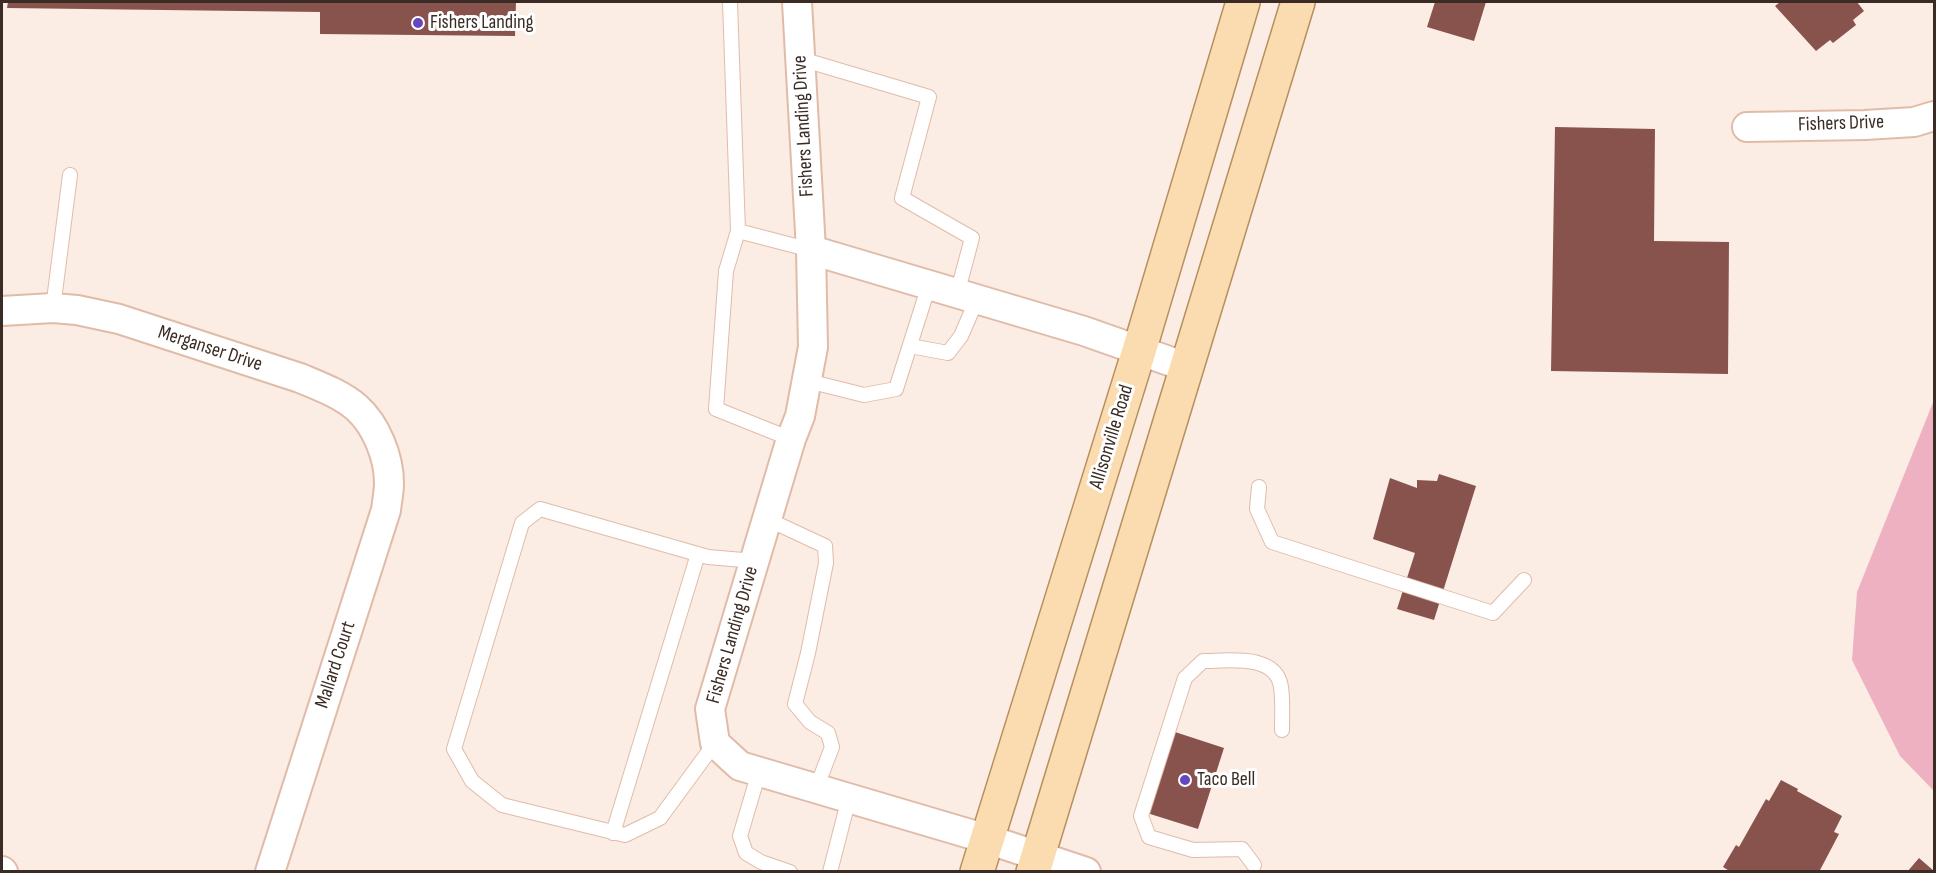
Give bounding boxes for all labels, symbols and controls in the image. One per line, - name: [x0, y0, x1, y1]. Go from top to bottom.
- place label: Fishers Landing: [430, 11, 533, 35]
- marker: Fishers Landing: [411, 16, 425, 30]
- street label: Fishers Landing Drive: [788, 55, 820, 197]
- street label: Fishers Drive: [1798, 111, 1884, 137]
- street label: Merganser Drive: [155, 321, 265, 377]
- street label: Allisonville Road: [1085, 382, 1139, 492]
- street label: Fishers Landing Drive: [702, 564, 764, 706]
- street label: Mallard Court: [311, 619, 361, 711]
- place label: Taco Bell: [1197, 768, 1255, 792]
- marker: Taco Bell: [1178, 773, 1192, 787]

